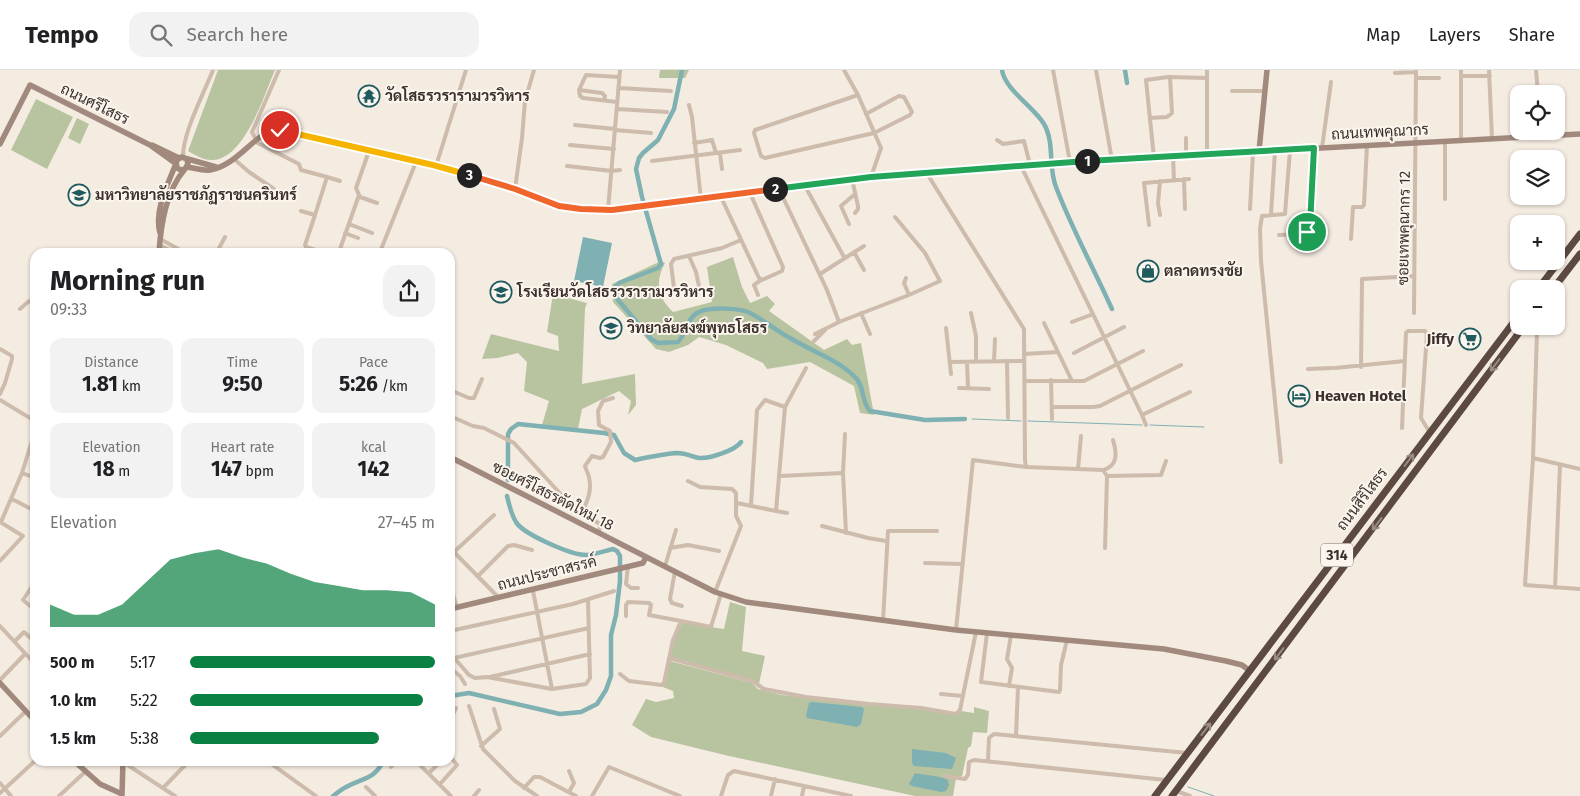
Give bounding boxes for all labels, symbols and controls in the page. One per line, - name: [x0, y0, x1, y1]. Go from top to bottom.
- search box: [129, 12, 479, 57]
- text: Tempo: [25, 21, 99, 49]
- icon: search: [147, 21, 175, 49]
- text: Search here: [187, 23, 288, 46]
- text: Map: [1366, 24, 1401, 46]
- text: Layers: [1429, 24, 1481, 46]
- text: Share: [1509, 24, 1555, 46]
- street label: ถนนศรีโสธร: [58, 79, 133, 128]
- temple icon: วัดโสธรวรารามวรวิหาร: [357, 84, 381, 108]
- place label: วัดโสธรวรารามวรวิหาร: [385, 85, 530, 105]
- map controls: [1510, 85, 1565, 335]
- button: locate: [1510, 85, 1565, 140]
- pin: [259, 109, 301, 151]
- icon: check: [266, 116, 294, 144]
- street label: ถนนเทพคุณากร: [1331, 120, 1429, 146]
- pin: 1: [1074, 148, 1100, 174]
- button: layers: [1510, 150, 1565, 205]
- text: 1: [1084, 153, 1091, 170]
- pin: 3: [456, 162, 482, 188]
- text: 3: [466, 167, 473, 184]
- street label: ซอยเทพคุณากร 12: [1394, 171, 1416, 285]
- pin: 2: [762, 176, 788, 202]
- text: 2: [772, 181, 779, 198]
- school or university icon: มหาวิทยาลัยราชภัฏราชนครินทร์: [67, 183, 91, 207]
- place label: มหาวิทยาลัยราชภัฏราชนครินทร์: [95, 185, 298, 205]
- pin: [1286, 211, 1328, 253]
- button: +: [1510, 215, 1565, 270]
- icon: arrive: [1293, 218, 1321, 246]
- shop icon: ตลาดทรงชัย: [1136, 259, 1160, 283]
- place label: ตลาดทรงชัย: [1164, 261, 1243, 280]
- text: Morning run: [50, 264, 205, 297]
- button: share: [383, 265, 435, 317]
- school or university icon: โรงเรียนวัดโสธรวรารามวรวิหาร: [489, 280, 513, 304]
- button: −: [1510, 280, 1565, 335]
- place label: โรงเรียนวัดโสธรวรารามวรวิหาร: [516, 281, 714, 301]
- text: 09:33: [50, 300, 87, 319]
- school or university icon: วิทยาลัยสงฆ์พุทธโสธร: [599, 316, 623, 340]
- place label: วิทยาลัยสงฆ์พุทธโสธร: [626, 317, 768, 339]
- supermarket icon: Jiffy: [1458, 327, 1482, 351]
- place label: Jiffy: [1426, 330, 1454, 348]
- text: Distance: [84, 354, 139, 371]
- text: Time: [227, 354, 258, 371]
- text: Pace: [359, 354, 388, 371]
- one-way arrow: [1490, 358, 1500, 372]
- text: 1.81: [82, 371, 118, 397]
- text: 9:50: [222, 371, 263, 397]
- text: 5:26: [339, 371, 378, 397]
- text: km: [118, 378, 141, 395]
- text: /km: [378, 378, 408, 395]
- hotel icon: Heaven Hotel: [1287, 384, 1311, 408]
- place label: Heaven Hotel: [1315, 387, 1407, 405]
- text: Elevation: [82, 439, 141, 456]
- text: Heart rate: [211, 439, 274, 456]
- text: kcal: [361, 439, 386, 456]
- one-way arrow: [1404, 453, 1414, 467]
- text: 18: [93, 456, 115, 482]
- text: 147: [211, 456, 242, 482]
- text: 142: [357, 456, 390, 482]
- street label: ซอยศรีโสธรตัดใหม่ 18: [489, 457, 617, 534]
- text: m: [115, 463, 130, 480]
- text: bpm: [242, 463, 274, 480]
- street label: ถนนสิริโสธร: [1332, 464, 1391, 534]
- text: Elevation: [50, 513, 117, 532]
- text: 27–45 m: [378, 513, 435, 532]
- one-way arrow: [1372, 517, 1382, 531]
- road number: 314: [1321, 544, 1353, 566]
- street label: ถนนประชาสรรค์: [495, 551, 598, 594]
- one-way arrow: [1274, 647, 1285, 660]
- text: 500 m: [50, 653, 95, 672]
- text: 5:17: [130, 653, 155, 672]
- text: 1.0 km: [50, 691, 97, 710]
- text: 5:22: [130, 691, 158, 710]
- one-way arrow: [1200, 723, 1211, 736]
- text: 1.5 km: [50, 729, 96, 748]
- text: 5:38: [130, 729, 159, 748]

